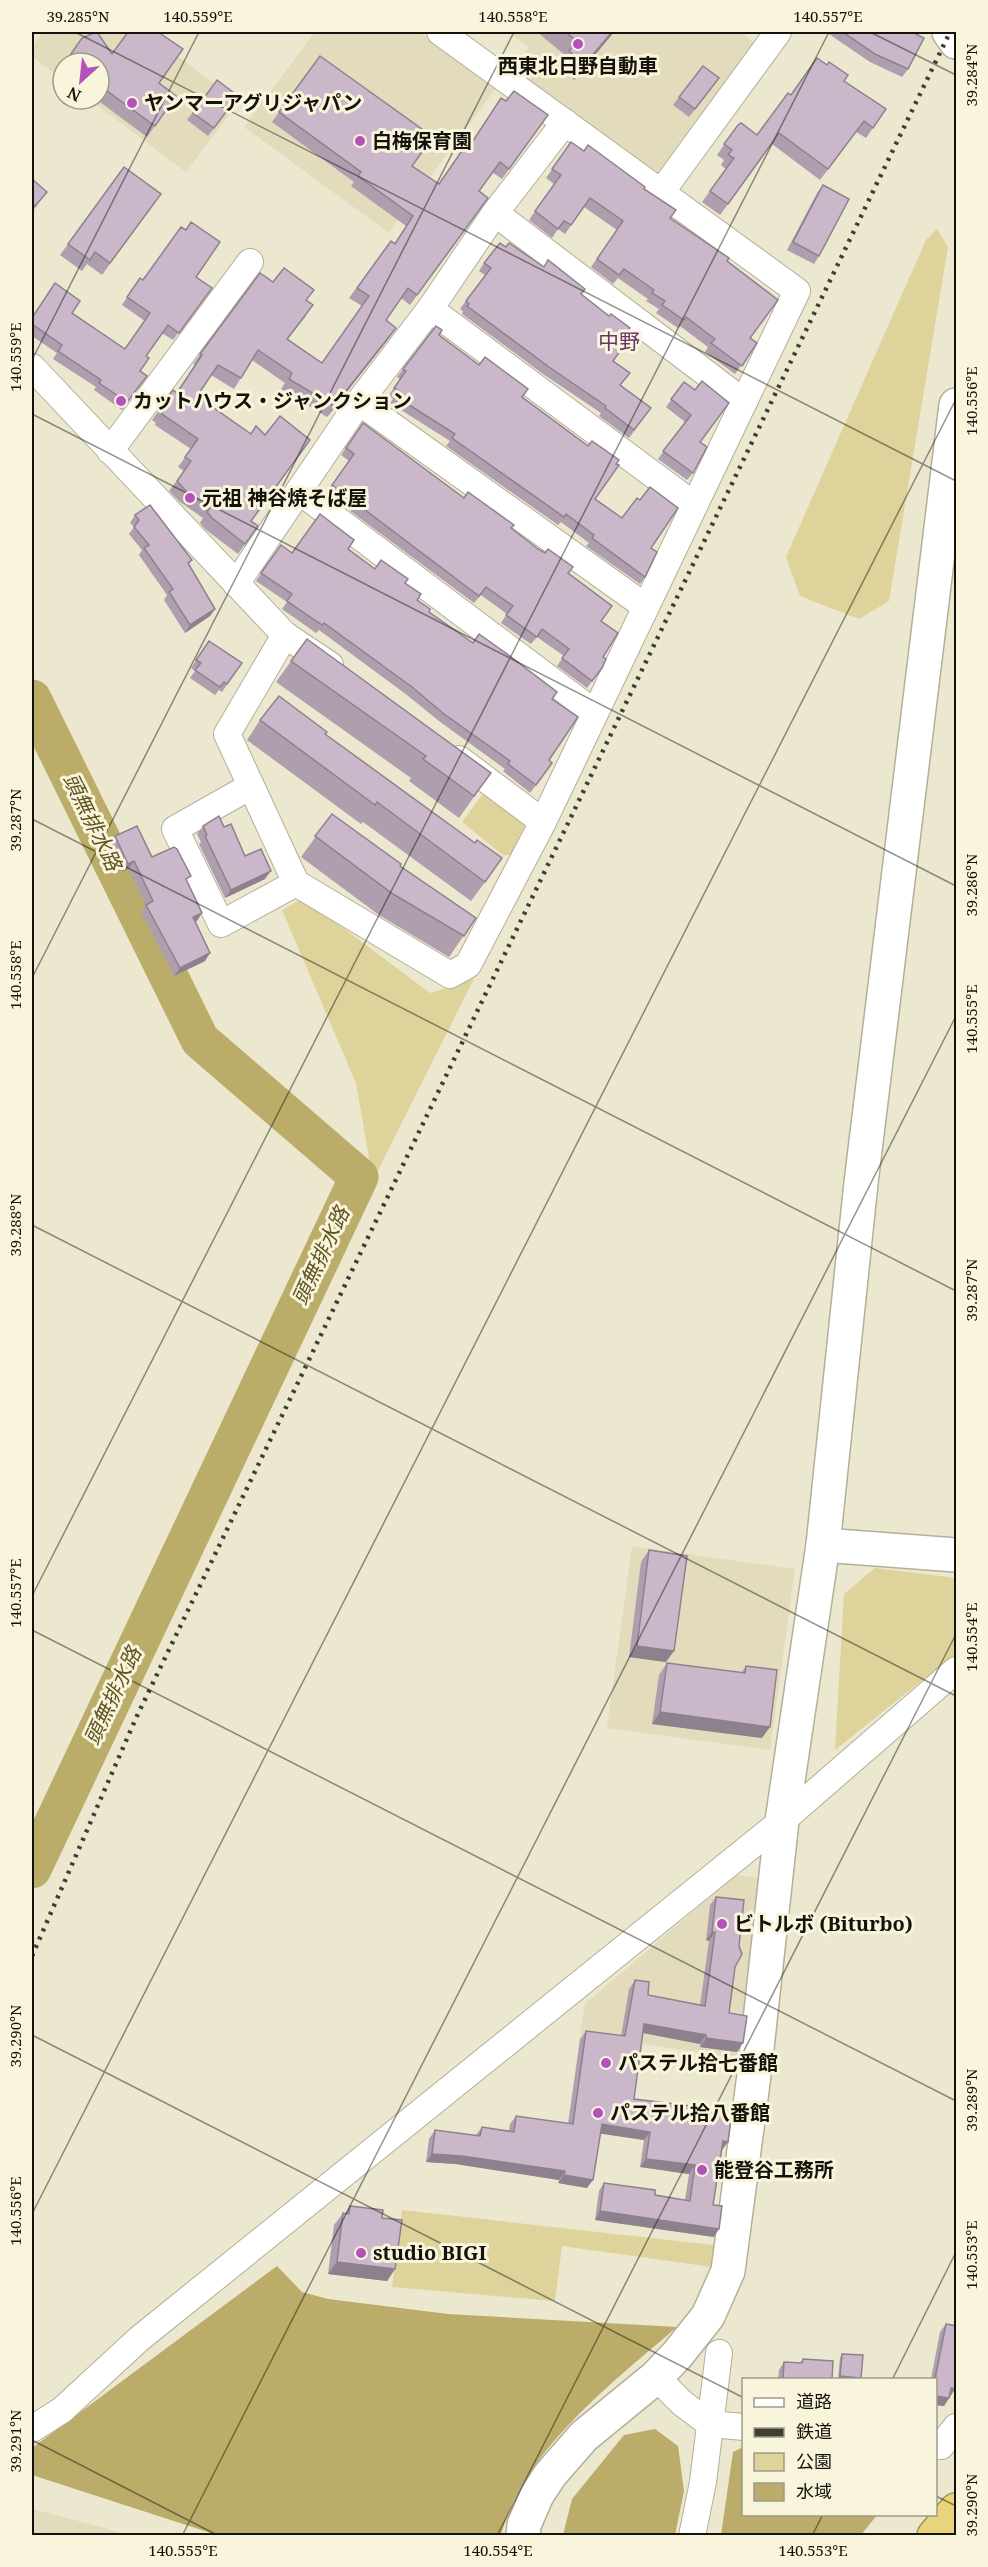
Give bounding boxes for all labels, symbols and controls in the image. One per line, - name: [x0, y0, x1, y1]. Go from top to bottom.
- text: 39.285°N: [46, 6, 110, 26]
- text: 140.559°E: [163, 6, 233, 26]
- text: 140.558°E: [478, 6, 548, 26]
- text: 140.557°E: [793, 6, 863, 26]
- marker: 西東北日野自動車: [571, 37, 585, 51]
- text: 39.284°N: [961, 43, 981, 107]
- north arrow: [51, 51, 111, 111]
- place label: 西東北日野自動車: [498, 52, 658, 79]
- text: N: [63, 82, 85, 107]
- place label: ヤンマーアグリジャパン: [144, 89, 362, 116]
- marker: ヤンマーアグリジャパン: [125, 96, 139, 110]
- place label: 白梅保育園: [372, 127, 472, 154]
- marker: 白梅保育園: [353, 134, 367, 148]
- text: 140.559°E: [5, 322, 25, 392]
- district label: 中野: [598, 327, 640, 355]
- text: 140.556°E: [961, 366, 981, 436]
- place label: カットハウス・ジャンクション: [133, 387, 412, 414]
- marker: カットハウス・ジャンクション: [114, 394, 128, 408]
- place label: 元祖 神谷焼そば屋: [202, 484, 367, 511]
- marker: 元祖 神谷焼そば屋: [183, 491, 197, 505]
- water label: 頭無排水路: [57, 768, 129, 877]
- text: 39.287°N: [5, 788, 25, 852]
- text: 39.286°N: [961, 853, 981, 917]
- text: 140.558°E: [5, 940, 25, 1010]
- text: 140.555°E: [961, 984, 981, 1054]
- text: 39.288°N: [5, 1193, 25, 1257]
- water label: 頭無排水路: [285, 1200, 356, 1309]
- text: 39.287°N: [961, 1258, 981, 1322]
- text: 140.557°E: [5, 1558, 25, 1628]
- text: 140.554°E: [961, 1602, 981, 1672]
- water label: 頭無排水路: [77, 1640, 148, 1749]
- place label: ビトルボ (Biturbo): [734, 1910, 913, 1937]
- marker: ビトルボ (Biturbo): [715, 1917, 729, 1931]
- text: 39.290°N: [5, 2004, 25, 2068]
- place label: パステル拾七番館: [618, 2049, 778, 2076]
- marker: パステル拾七番館: [599, 2056, 613, 2070]
- text: 39.289°N: [961, 2068, 981, 2132]
- place label: パステル拾八番館: [610, 2099, 770, 2126]
- marker: パステル拾八番館: [591, 2106, 605, 2120]
- place label: 能登谷工務所: [714, 2156, 834, 2183]
- marker: 能登谷工務所: [695, 2163, 709, 2177]
- text: 140.556°E: [5, 2176, 25, 2246]
- text: 140.553°E: [961, 2220, 981, 2290]
- place label: studio BIGI: [373, 2239, 486, 2266]
- marker: studio BIGI: [354, 2246, 368, 2260]
- legend: [742, 2378, 937, 2516]
- text: 道路: [796, 2389, 832, 2413]
- text: 39.291°N: [5, 2409, 25, 2473]
- text: 鉄道: [796, 2419, 832, 2443]
- text: 公園: [796, 2449, 832, 2473]
- text: 39.290°N: [961, 2473, 981, 2537]
- text: 水域: [796, 2479, 832, 2503]
- text: 140.555°E: [148, 2540, 218, 2560]
- text: 140.554°E: [463, 2540, 533, 2560]
- text: 140.553°E: [778, 2540, 848, 2560]

